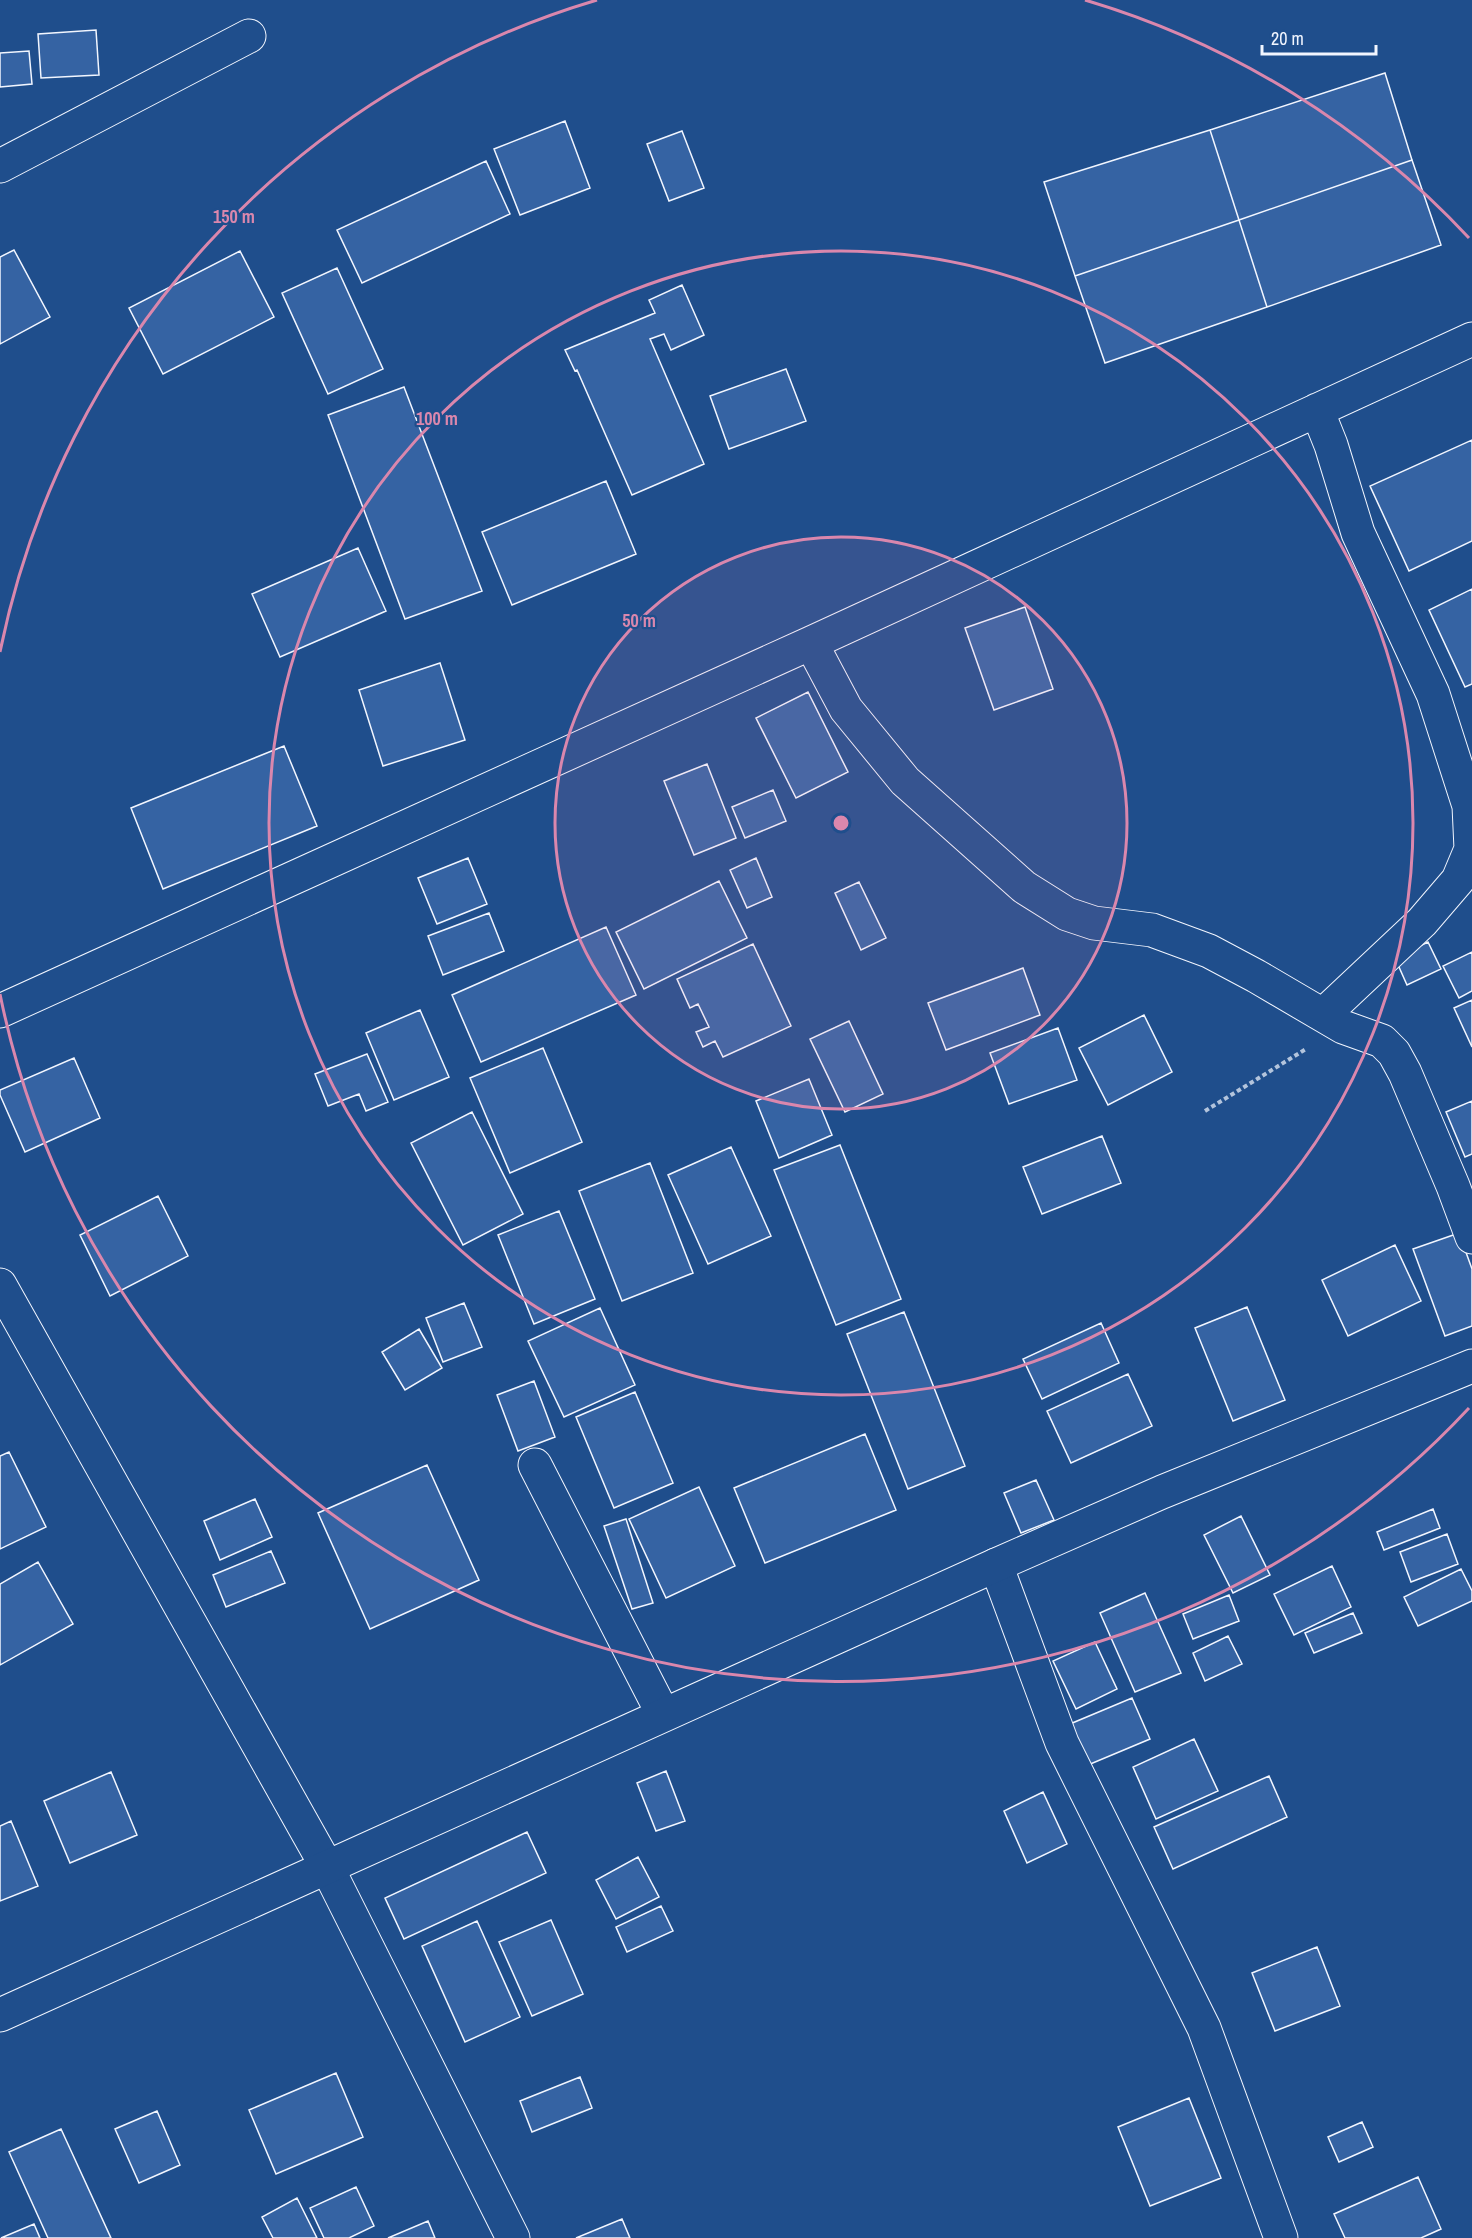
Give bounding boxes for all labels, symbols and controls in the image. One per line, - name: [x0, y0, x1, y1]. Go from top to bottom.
- scale bar: [1262, 18, 1376, 56]
- text: 20 m: [1271, 26, 1304, 51]
- text: 150 m: [213, 204, 255, 229]
- text: 100 m: [416, 406, 458, 431]
- text: 50 m: [622, 608, 656, 633]
- centre of rings: [831, 813, 851, 833]

